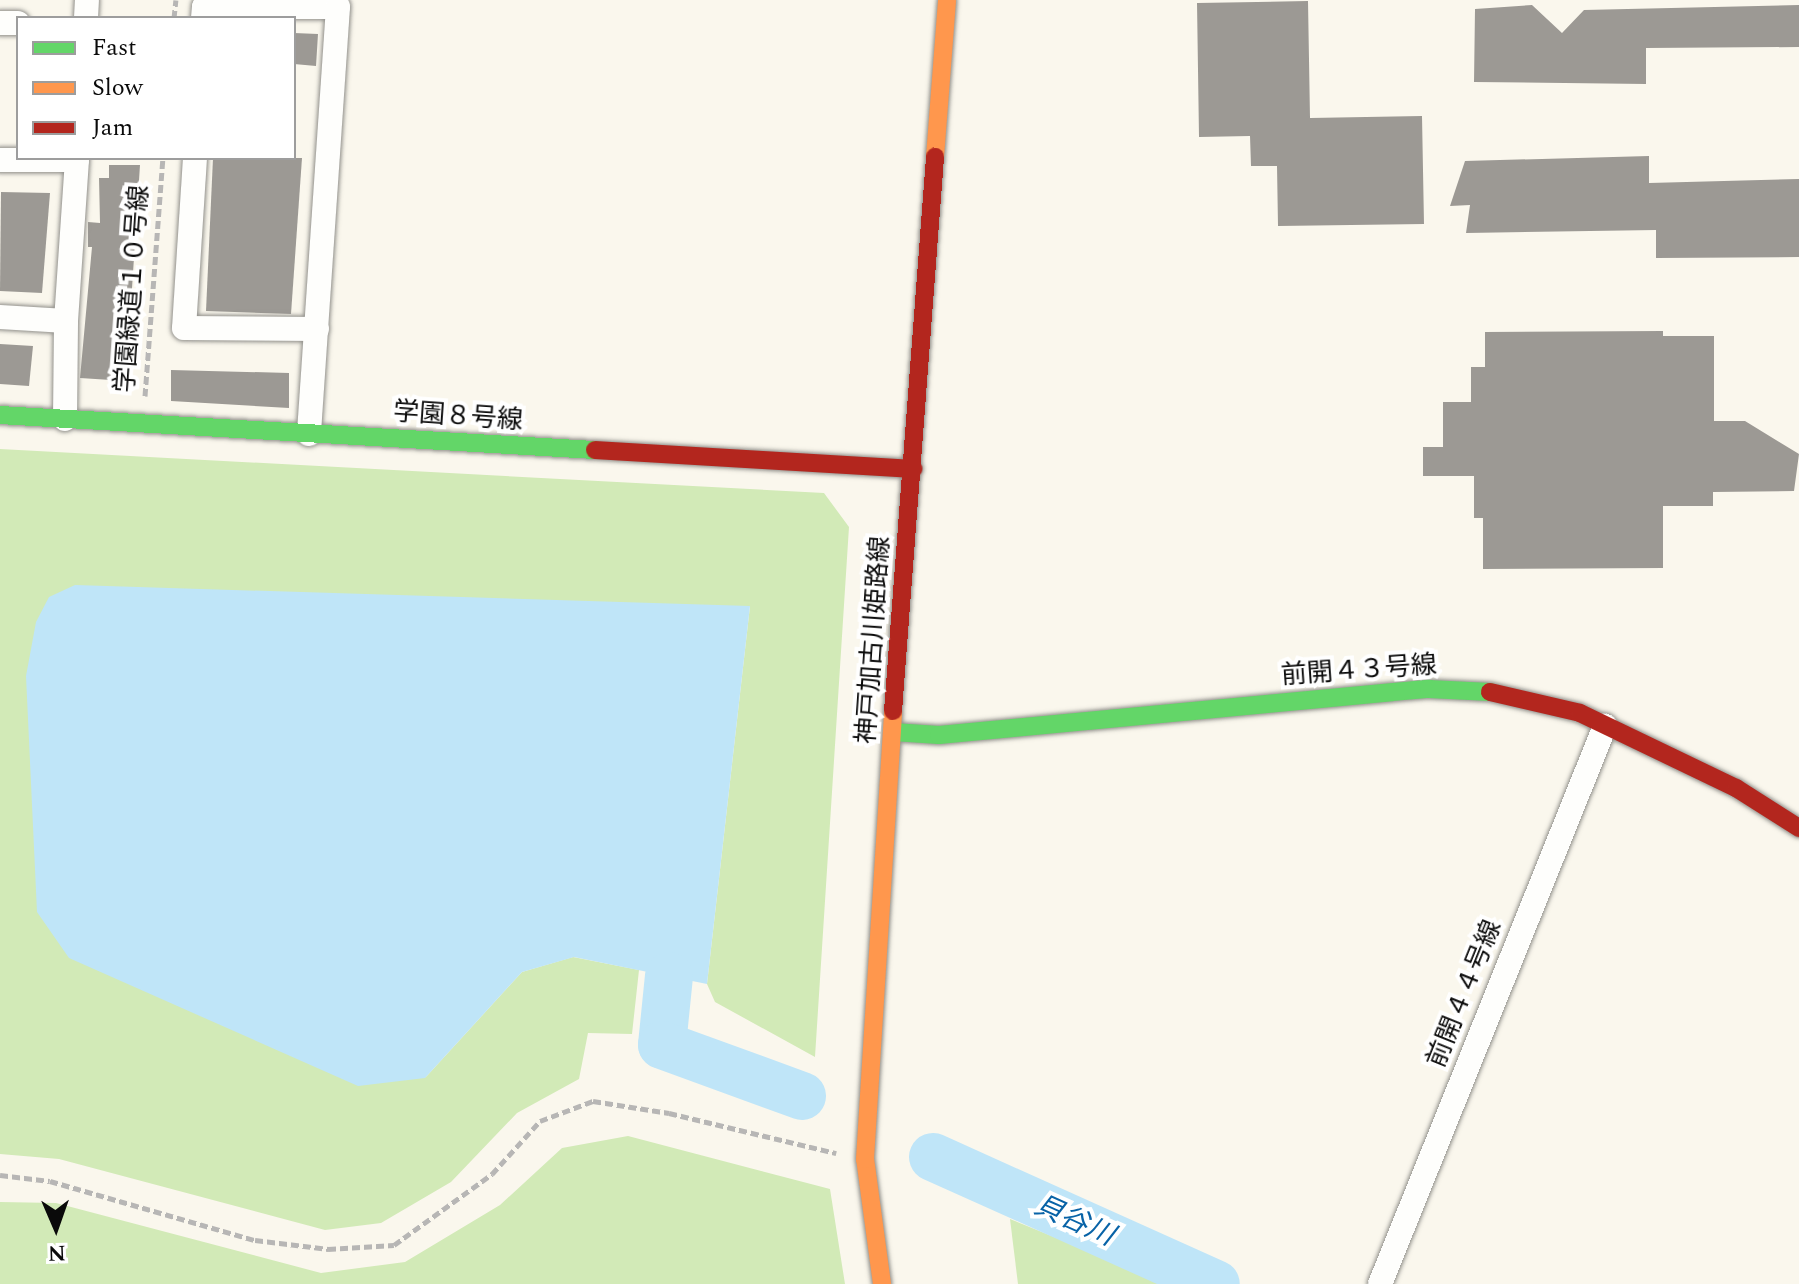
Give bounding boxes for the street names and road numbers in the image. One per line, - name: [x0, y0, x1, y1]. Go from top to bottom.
- street label: 学園緑道１０号線: [110, 184, 156, 394]
- street label: 学園８号線: [392, 397, 524, 437]
- street label: 神戸加古川姫路線: [851, 535, 897, 745]
- street label: 前開４３号線: [1280, 650, 1438, 692]
- street label: 前開４４号線: [1421, 916, 1509, 1072]

